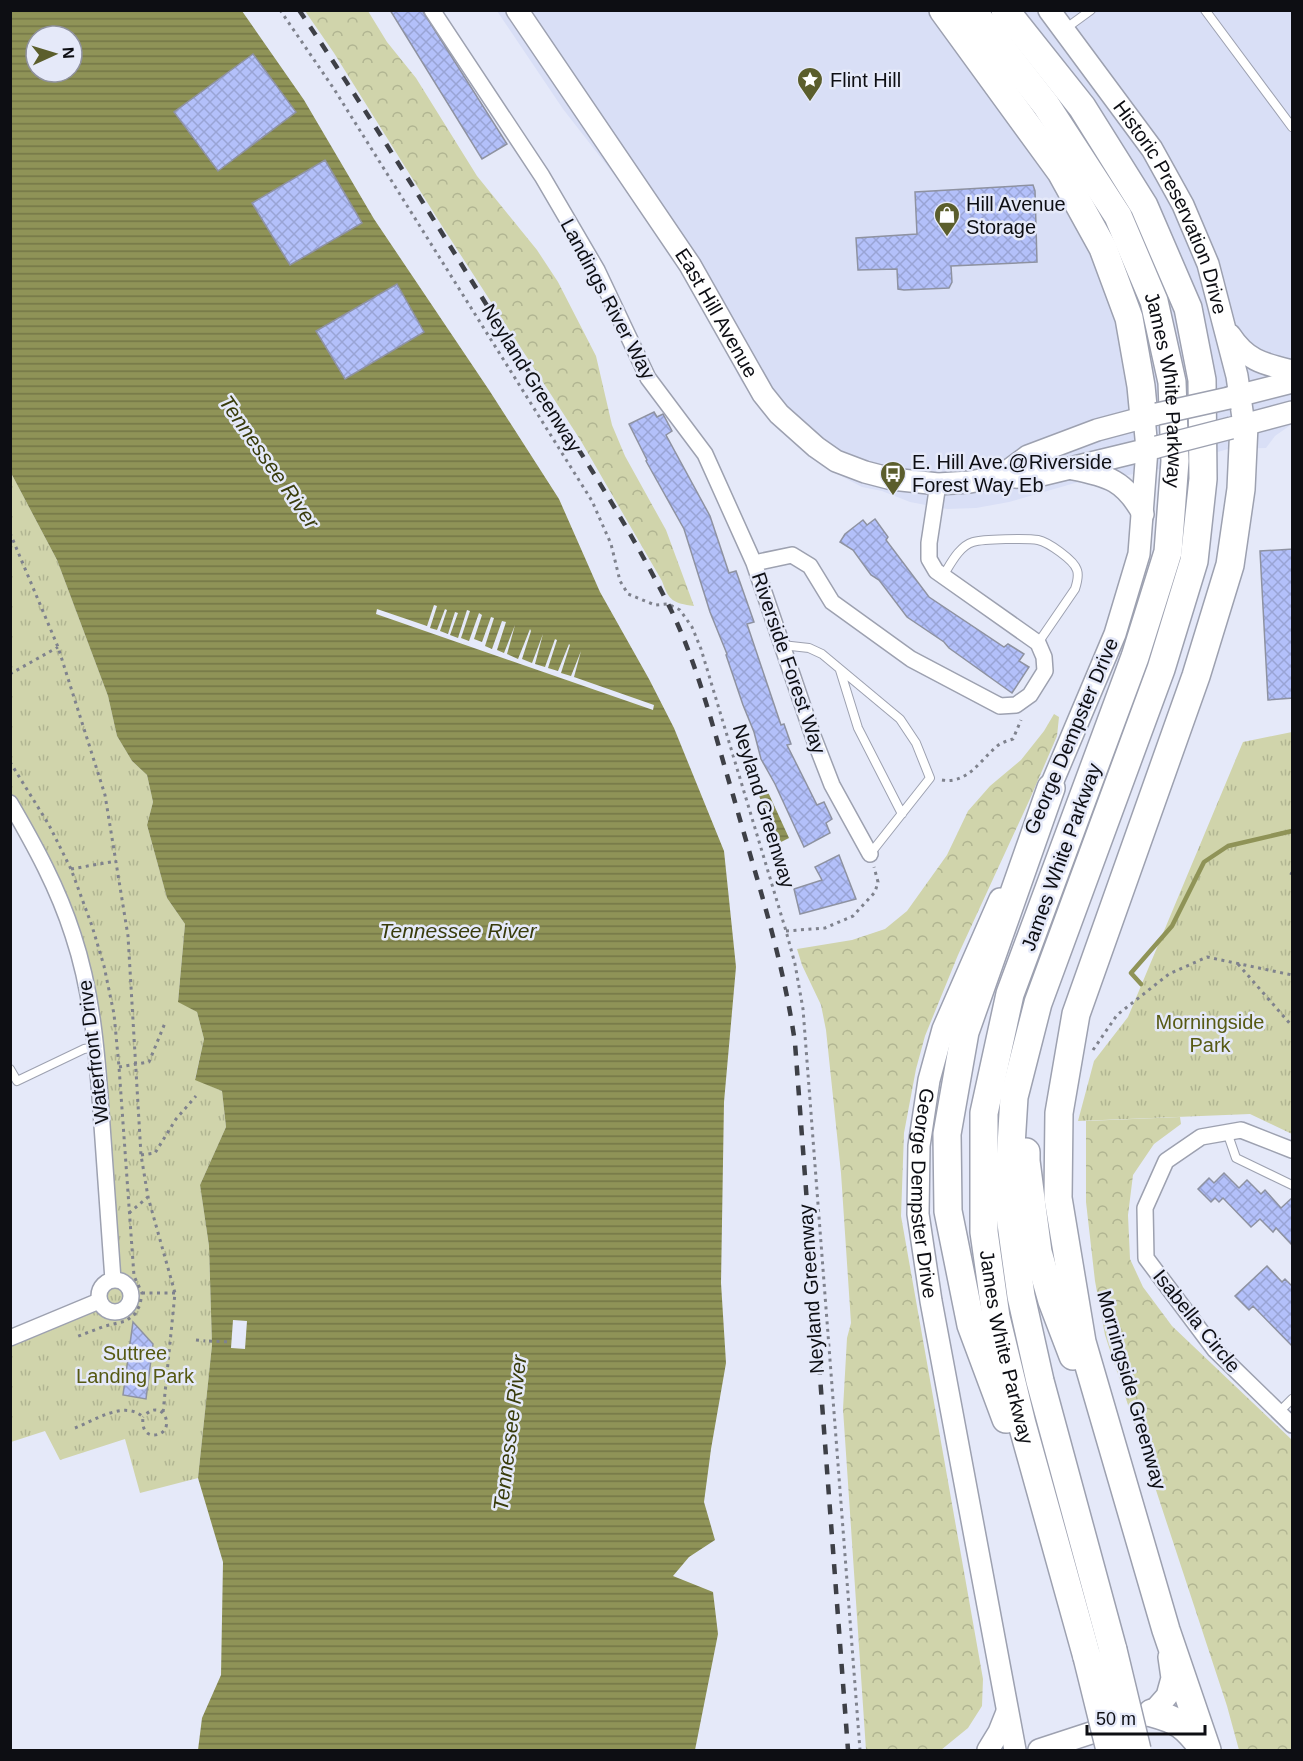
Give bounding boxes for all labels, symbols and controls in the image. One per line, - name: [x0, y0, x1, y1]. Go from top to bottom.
- north arrow: [24, 24, 84, 84]
- text: N: [60, 47, 77, 59]
- place icon: Flint Hill: [795, 65, 825, 103]
- place label: Flint Hill: [830, 69, 901, 91]
- street label: Historic Preservation Drive: [1109, 96, 1232, 316]
- place label: Hill Avenue Storage: [966, 193, 1066, 238]
- shop icon: Hill Avenue Storage: [932, 200, 962, 238]
- street label: Landings River Way: [556, 215, 660, 383]
- street label: East Hill Avenue: [671, 244, 762, 381]
- street label: James White Parkway: [1140, 288, 1186, 489]
- street label: Neyland Greenway: [478, 300, 586, 456]
- water label: Tennessee River: [215, 391, 324, 533]
- place label: E. Hill Ave.@Riverside Forest Way Eb: [912, 451, 1112, 496]
- bus stop icon: E. Hill Ave.@Riverside Forest Way Eb: [878, 459, 908, 497]
- street label: Riverside Forest Way: [748, 569, 830, 757]
- street label: George Dempster Drive: [1020, 635, 1122, 837]
- street label: Neyland Greenway: [729, 721, 799, 891]
- street label: James White Parkway: [1017, 760, 1105, 954]
- water label: Tennessee River: [380, 919, 537, 942]
- street label: Waterfront Drive: [73, 979, 113, 1125]
- park label: Morningside Park: [1156, 1011, 1264, 1056]
- street label: George Dempster Drive: [907, 1087, 941, 1300]
- street label: Neyland Greenway: [794, 1203, 828, 1375]
- street label: James White Parkway: [976, 1249, 1038, 1447]
- street label: Isabella Circle: [1149, 1265, 1245, 1377]
- street label: Morningside Greenway: [1093, 1288, 1171, 1492]
- park label: Suttree Landing Park: [76, 1342, 195, 1387]
- water label: Tennessee River: [489, 1353, 531, 1512]
- scale bar: [1087, 1698, 1206, 1736]
- text: 50 m: [1096, 1709, 1136, 1729]

